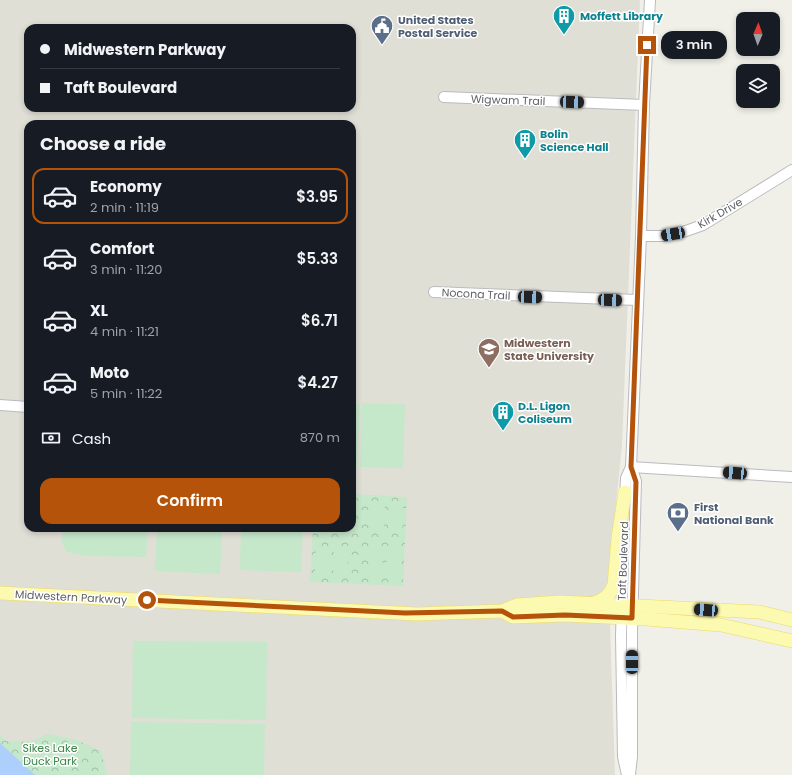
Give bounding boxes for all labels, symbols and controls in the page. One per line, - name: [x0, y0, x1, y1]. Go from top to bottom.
- building icon: Moffett Library: [551, 3, 577, 36]
- place label: Moffett Library: [580, 8, 663, 24]
- place label: United States Postal Service: [398, 12, 478, 41]
- north arrow: [736, 12, 780, 56]
- map controls: [736, 12, 780, 108]
- public building icon: United States Postal Service: [369, 13, 395, 46]
- callout: 3 min: [661, 31, 727, 59]
- text: 3 min: [676, 35, 712, 54]
- route end: [638, 36, 656, 54]
- text: Midwestern Parkway: [64, 39, 226, 60]
- button: layers: [736, 64, 780, 108]
- text: Taft Boulevard: [64, 77, 177, 98]
- street label: Wigwam Trail: [470, 91, 546, 109]
- car: [560, 96, 584, 108]
- place label: Bolin Science Hall: [540, 126, 609, 155]
- building icon: Bolin Science Hall: [512, 127, 538, 160]
- text: Choose a ride: [40, 131, 166, 156]
- text: Economy: [90, 176, 162, 197]
- icon: car: [42, 178, 78, 214]
- text: $3.95: [296, 186, 338, 207]
- street label: Kirk Drive: [695, 194, 746, 232]
- text: 2 min · 11:19: [90, 198, 159, 217]
- car: [660, 226, 686, 242]
- text: Comfort: [90, 238, 154, 259]
- icon: car: [42, 240, 78, 276]
- text: $5.33: [297, 248, 338, 269]
- text: 3 min · 11:20: [90, 260, 162, 279]
- street label: Nocona Trail: [441, 284, 511, 304]
- car: [518, 291, 542, 303]
- car: [598, 294, 622, 306]
- text: XL: [90, 300, 108, 321]
- icon: car: [42, 302, 78, 338]
- text: $6.71: [301, 310, 338, 331]
- text: 4 min · 11:21: [90, 322, 159, 341]
- place label: Midwestern State University: [504, 335, 594, 364]
- school or university icon: Midwestern State University: [476, 336, 502, 369]
- text: Moto: [90, 362, 129, 383]
- icon: car: [42, 364, 78, 400]
- text: $4.27: [298, 372, 338, 393]
- text: 5 min · 11:22: [90, 384, 162, 403]
- place label: D.L. Ligon Coliseum: [518, 398, 572, 427]
- building icon: D.L. Ligon Coliseum: [490, 399, 516, 432]
- icon: cash: [40, 427, 62, 449]
- text: Cash: [72, 428, 111, 449]
- text: 870 m: [300, 428, 340, 447]
- car: [723, 466, 747, 480]
- button: Confirm: [40, 478, 340, 524]
- place label: First National Bank: [694, 499, 774, 528]
- bank icon: First National Bank: [665, 500, 691, 533]
- street label: Taft Boulevard: [614, 521, 632, 601]
- street label: Midwestern Parkway: [14, 586, 128, 608]
- route start: [138, 591, 156, 609]
- car: [694, 603, 718, 617]
- car: [626, 650, 638, 674]
- park label: Sikes Lake Duck Park: [23, 740, 78, 769]

